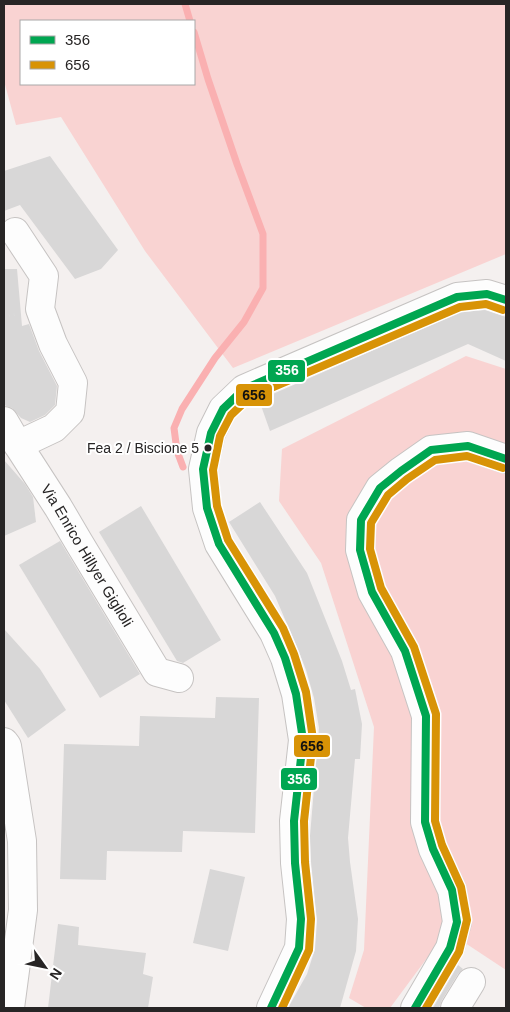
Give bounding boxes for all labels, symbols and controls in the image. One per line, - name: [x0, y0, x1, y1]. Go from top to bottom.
- legend: [20, 20, 195, 85]
- text: 356: [65, 31, 90, 48]
- text: 656: [65, 56, 90, 73]
- line badge: 356: [267, 359, 306, 383]
- text: 356: [275, 362, 299, 378]
- line badge: 656: [235, 383, 273, 407]
- text: 656: [242, 387, 266, 403]
- place label: Fea 2 / Biscione 5: [87, 440, 199, 456]
- marker: Fea 2 / Biscione 5: [203, 443, 213, 453]
- street label: Via Enrico Hillyer Giglioli: [38, 481, 137, 630]
- line badge: 656: [293, 734, 331, 758]
- text: 656: [300, 738, 324, 754]
- line badge: 356: [280, 767, 318, 791]
- text: 356: [287, 771, 311, 787]
- north arrow: [20, 942, 70, 992]
- text: N: [46, 965, 65, 983]

